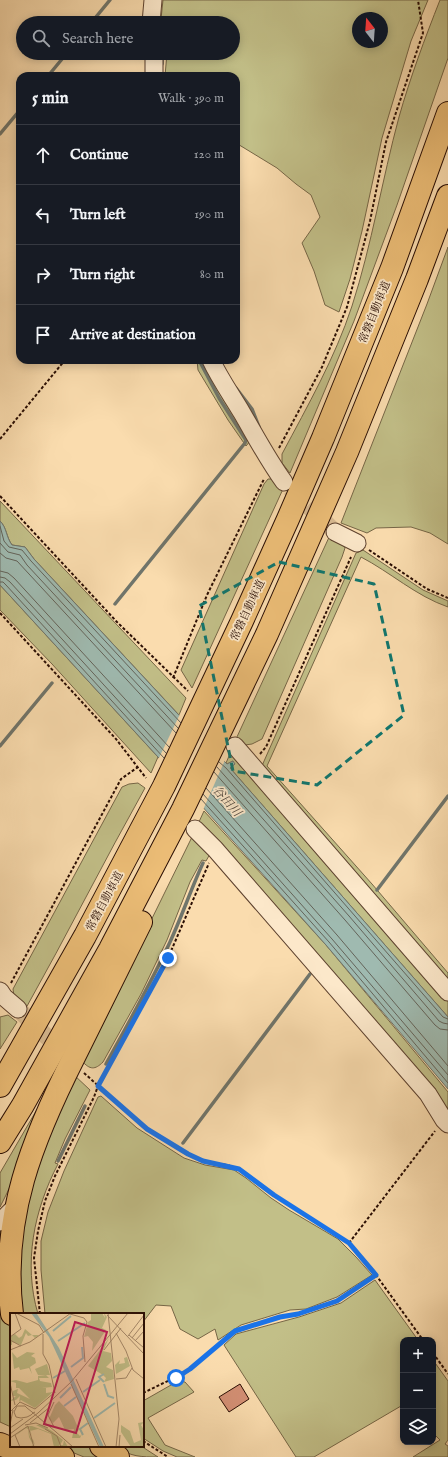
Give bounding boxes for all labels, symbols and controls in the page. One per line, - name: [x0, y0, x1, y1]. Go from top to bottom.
- north arrow: [352, 12, 388, 48]
- search box: [16, 16, 240, 60]
- icon: search: [30, 27, 52, 49]
- text: Search here: [62, 29, 133, 48]
- text: 5 min: [32, 88, 69, 109]
- text: Walk · 390 m: [158, 90, 224, 107]
- icon: ahead: [32, 144, 54, 166]
- text: Continue: [70, 145, 128, 164]
- text: 120 m: [194, 146, 224, 163]
- icon: left: [32, 204, 54, 226]
- text: Turn left: [70, 205, 126, 224]
- text: 190 m: [194, 206, 224, 223]
- icon: right: [32, 264, 54, 286]
- text: Turn right: [70, 265, 135, 284]
- text: 80 m: [200, 266, 224, 283]
- street label: 常磐自動車道: [356, 279, 394, 346]
- icon: arrive: [32, 324, 54, 346]
- text: Arrive at destination: [70, 325, 196, 344]
- street label: 常磐自動車道: [228, 578, 268, 643]
- water label: 谷田川: [209, 783, 246, 821]
- street label: 常磐自動車道: [83, 869, 127, 934]
- route end: [159, 949, 177, 967]
- inset map: [10, 1313, 144, 1447]
- map controls: [400, 1337, 436, 1445]
- button: +: [400, 1337, 436, 1373]
- route start: [167, 1369, 185, 1387]
- button: −: [400, 1373, 436, 1409]
- button: layers: [400, 1409, 436, 1445]

